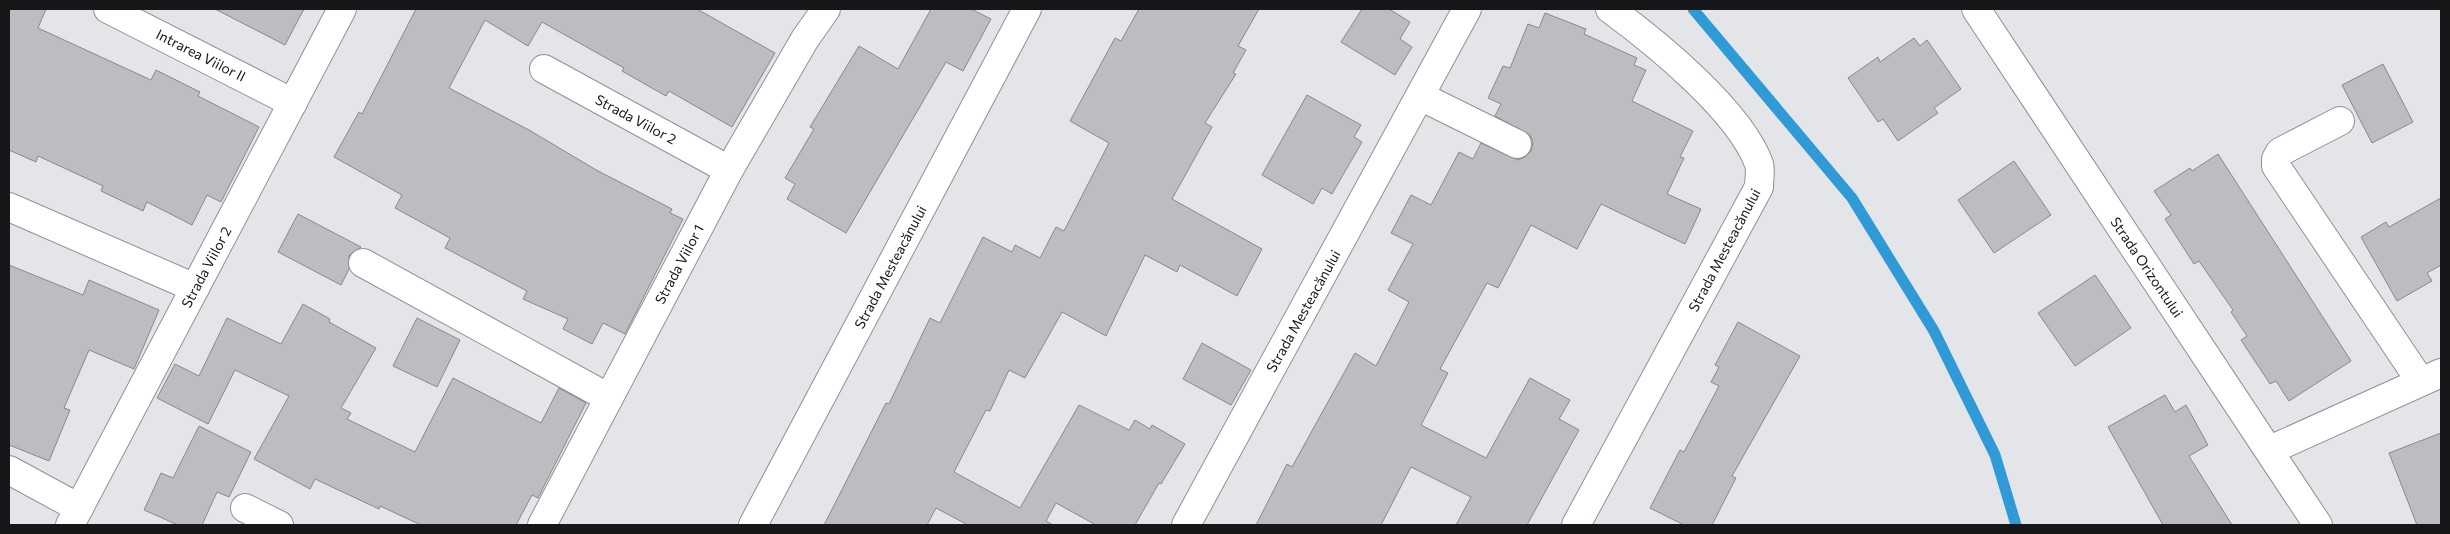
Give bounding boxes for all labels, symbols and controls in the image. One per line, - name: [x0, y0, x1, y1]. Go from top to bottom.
- street label: Intrarea Viilor II: [153, 25, 249, 85]
- street label: Strada Viilor 2: [593, 90, 680, 148]
- street label: Strada Mesteacănului: [1684, 185, 1764, 315]
- street label: Strada Mesteacănului: [850, 202, 930, 332]
- street label: Strada Orizontului: [2107, 214, 2187, 320]
- street label: Strada Viilor 1: [651, 221, 707, 307]
- street label: Strada Viilor 2: [177, 223, 235, 310]
- street label: Strada Mesteacănului: [1262, 247, 1344, 375]

